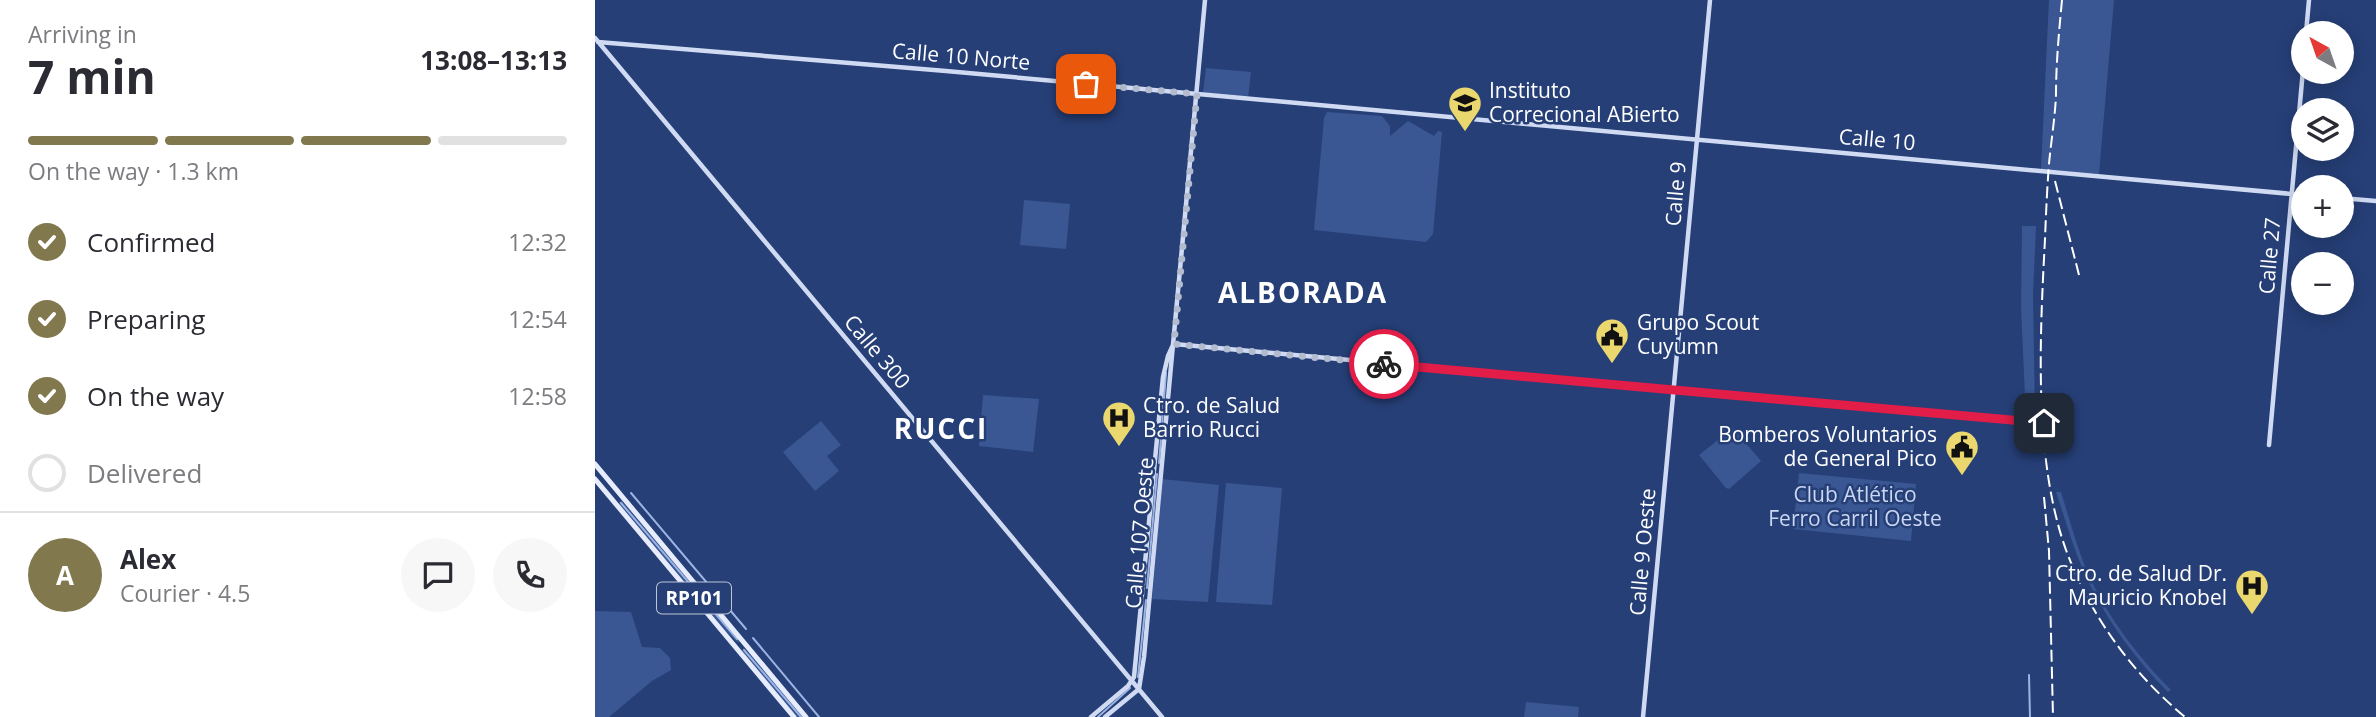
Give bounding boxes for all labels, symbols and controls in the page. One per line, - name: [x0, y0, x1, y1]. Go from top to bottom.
- text: Arriving in: [28, 18, 137, 50]
- north arrow: [2291, 21, 2354, 84]
- map controls: [2291, 21, 2354, 315]
- street label: Calle 10 Norte: [891, 36, 1031, 76]
- text: 13:08–13:13: [420, 42, 567, 78]
- text: 7 min: [28, 45, 156, 107]
- pin: [1056, 54, 1116, 114]
- icon: bag: [1067, 65, 1105, 103]
- place label: Instituto Correcional ABierto: [1489, 76, 1680, 128]
- school or university icon: Instituto Correcional ABierto: [1446, 84, 1484, 133]
- button: layers: [2291, 98, 2354, 161]
- street label: Calle 10: [1838, 122, 1917, 156]
- text: On the way · 1.3 km: [28, 155, 239, 187]
- street label: Calle 9: [1658, 160, 1692, 227]
- button: +: [2291, 175, 2354, 238]
- street label: Calle 27: [2252, 216, 2286, 295]
- icon: check: [28, 223, 66, 261]
- text: Confirmed: [87, 224, 215, 260]
- text: 12:32: [508, 226, 567, 258]
- button: −: [2291, 252, 2354, 315]
- district label: ALBORADA: [1218, 273, 1388, 311]
- icon: check: [28, 300, 66, 338]
- text: Preparing: [87, 301, 205, 337]
- text: 12:54: [508, 303, 567, 335]
- street label: Calle 300: [839, 308, 917, 394]
- place label: Grupo Scout Cuyumn: [1637, 308, 1759, 360]
- public building icon: Grupo Scout Cuyumn: [1593, 316, 1631, 365]
- courier: [1349, 329, 1419, 399]
- icon: bike: [1365, 345, 1403, 383]
- icon: check: [28, 377, 66, 415]
- text: On the way: [87, 378, 224, 414]
- text: 12:58: [508, 380, 567, 412]
- place label: Ctro. de Salud Barrio Rucci: [1143, 391, 1280, 443]
- pin: [2014, 393, 2074, 453]
- hospital icon: Ctro. de Salud Barrio Rucci: [1100, 399, 1138, 448]
- icon: home: [2025, 404, 2063, 442]
- district label: RUCCI: [894, 409, 988, 447]
- place label: Bomberos Voluntarios de General Pico: [1718, 420, 1937, 472]
- public building icon: Bomberos Voluntarios de General Pico: [1943, 428, 1981, 477]
- text: Delivered: [87, 455, 202, 491]
- street label: Calle 107 Oeste: [1118, 456, 1160, 610]
- park label: Club Atlético Ferro Carril Oeste: [1768, 480, 1942, 532]
- street label: Calle 9 Oeste: [1622, 487, 1662, 617]
- button: chat: [401, 538, 475, 612]
- button: phone: [493, 538, 567, 612]
- text: Alex: [120, 541, 176, 577]
- text: A: [56, 557, 74, 593]
- place label: Ctro. de Salud Dr. Mauricio Knobel: [2055, 559, 2227, 611]
- hospital icon: Ctro. de Salud Dr. Mauricio Knobel: [2233, 567, 2271, 616]
- text: Courier · 4.5: [120, 577, 250, 609]
- road number: RP101: [657, 582, 731, 614]

